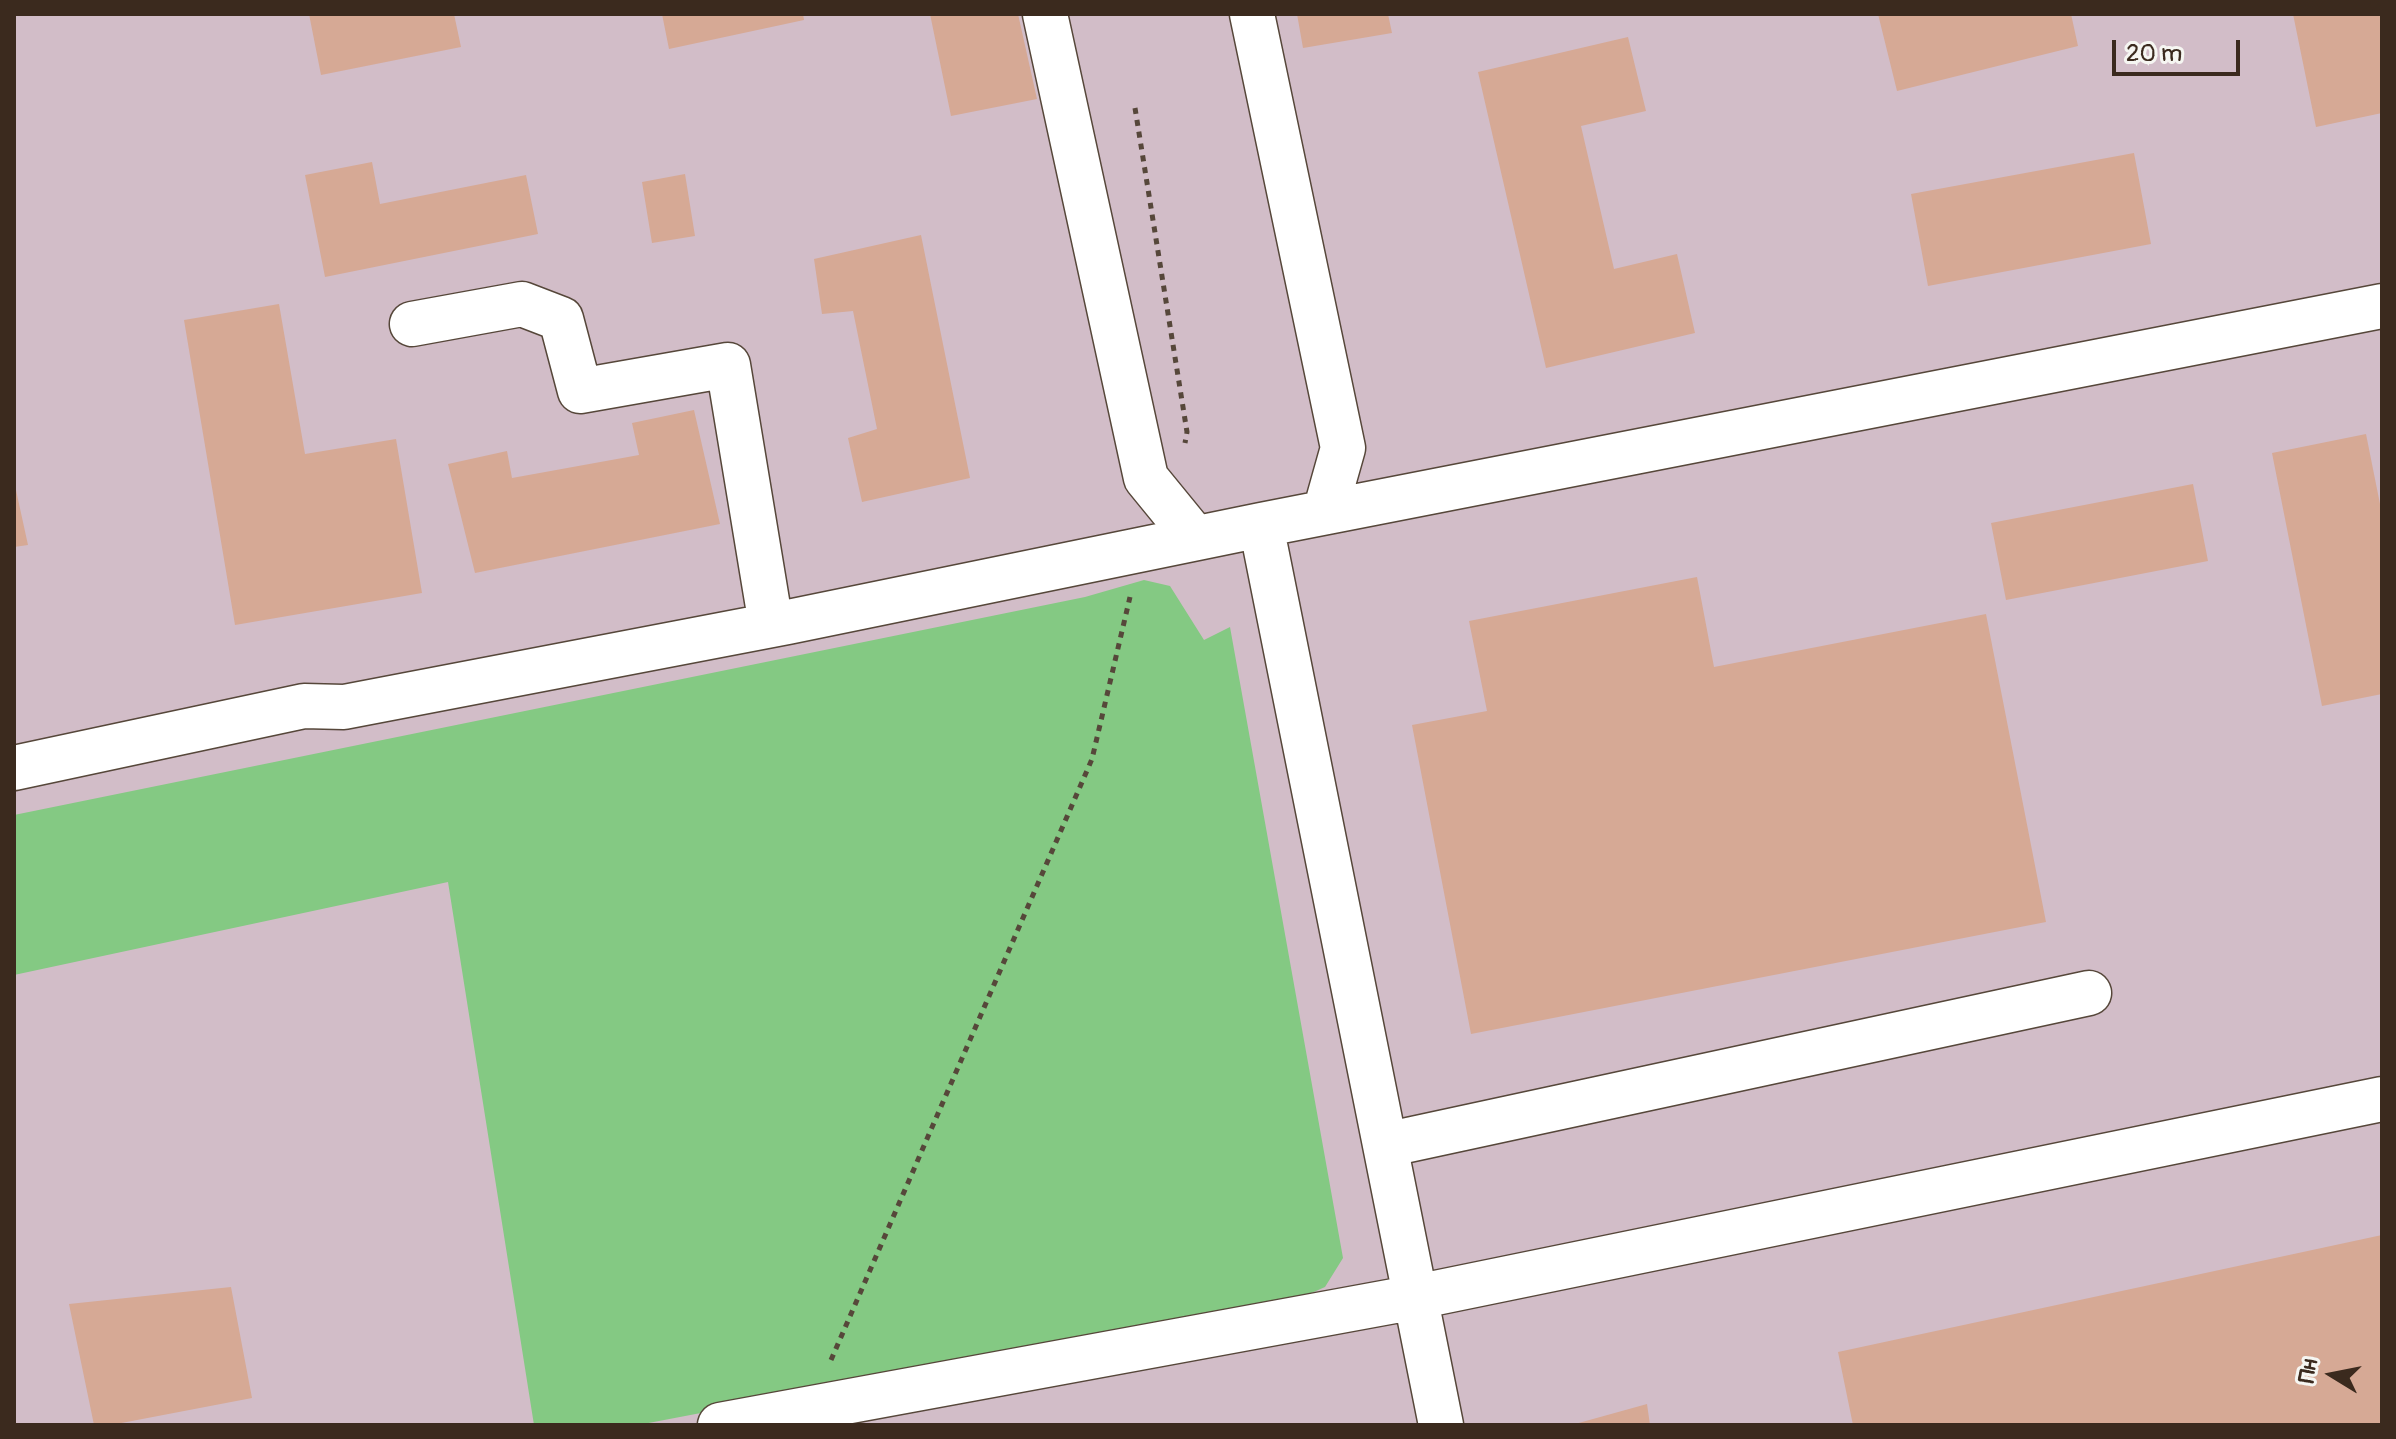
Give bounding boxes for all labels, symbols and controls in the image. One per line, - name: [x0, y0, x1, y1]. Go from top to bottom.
- scale bar: [2116, 24, 2244, 74]
- text: 20 m: [2126, 39, 2182, 68]
- north arrow: [2292, 1335, 2372, 1415]
- text: Пн: [2292, 1356, 2324, 1385]

